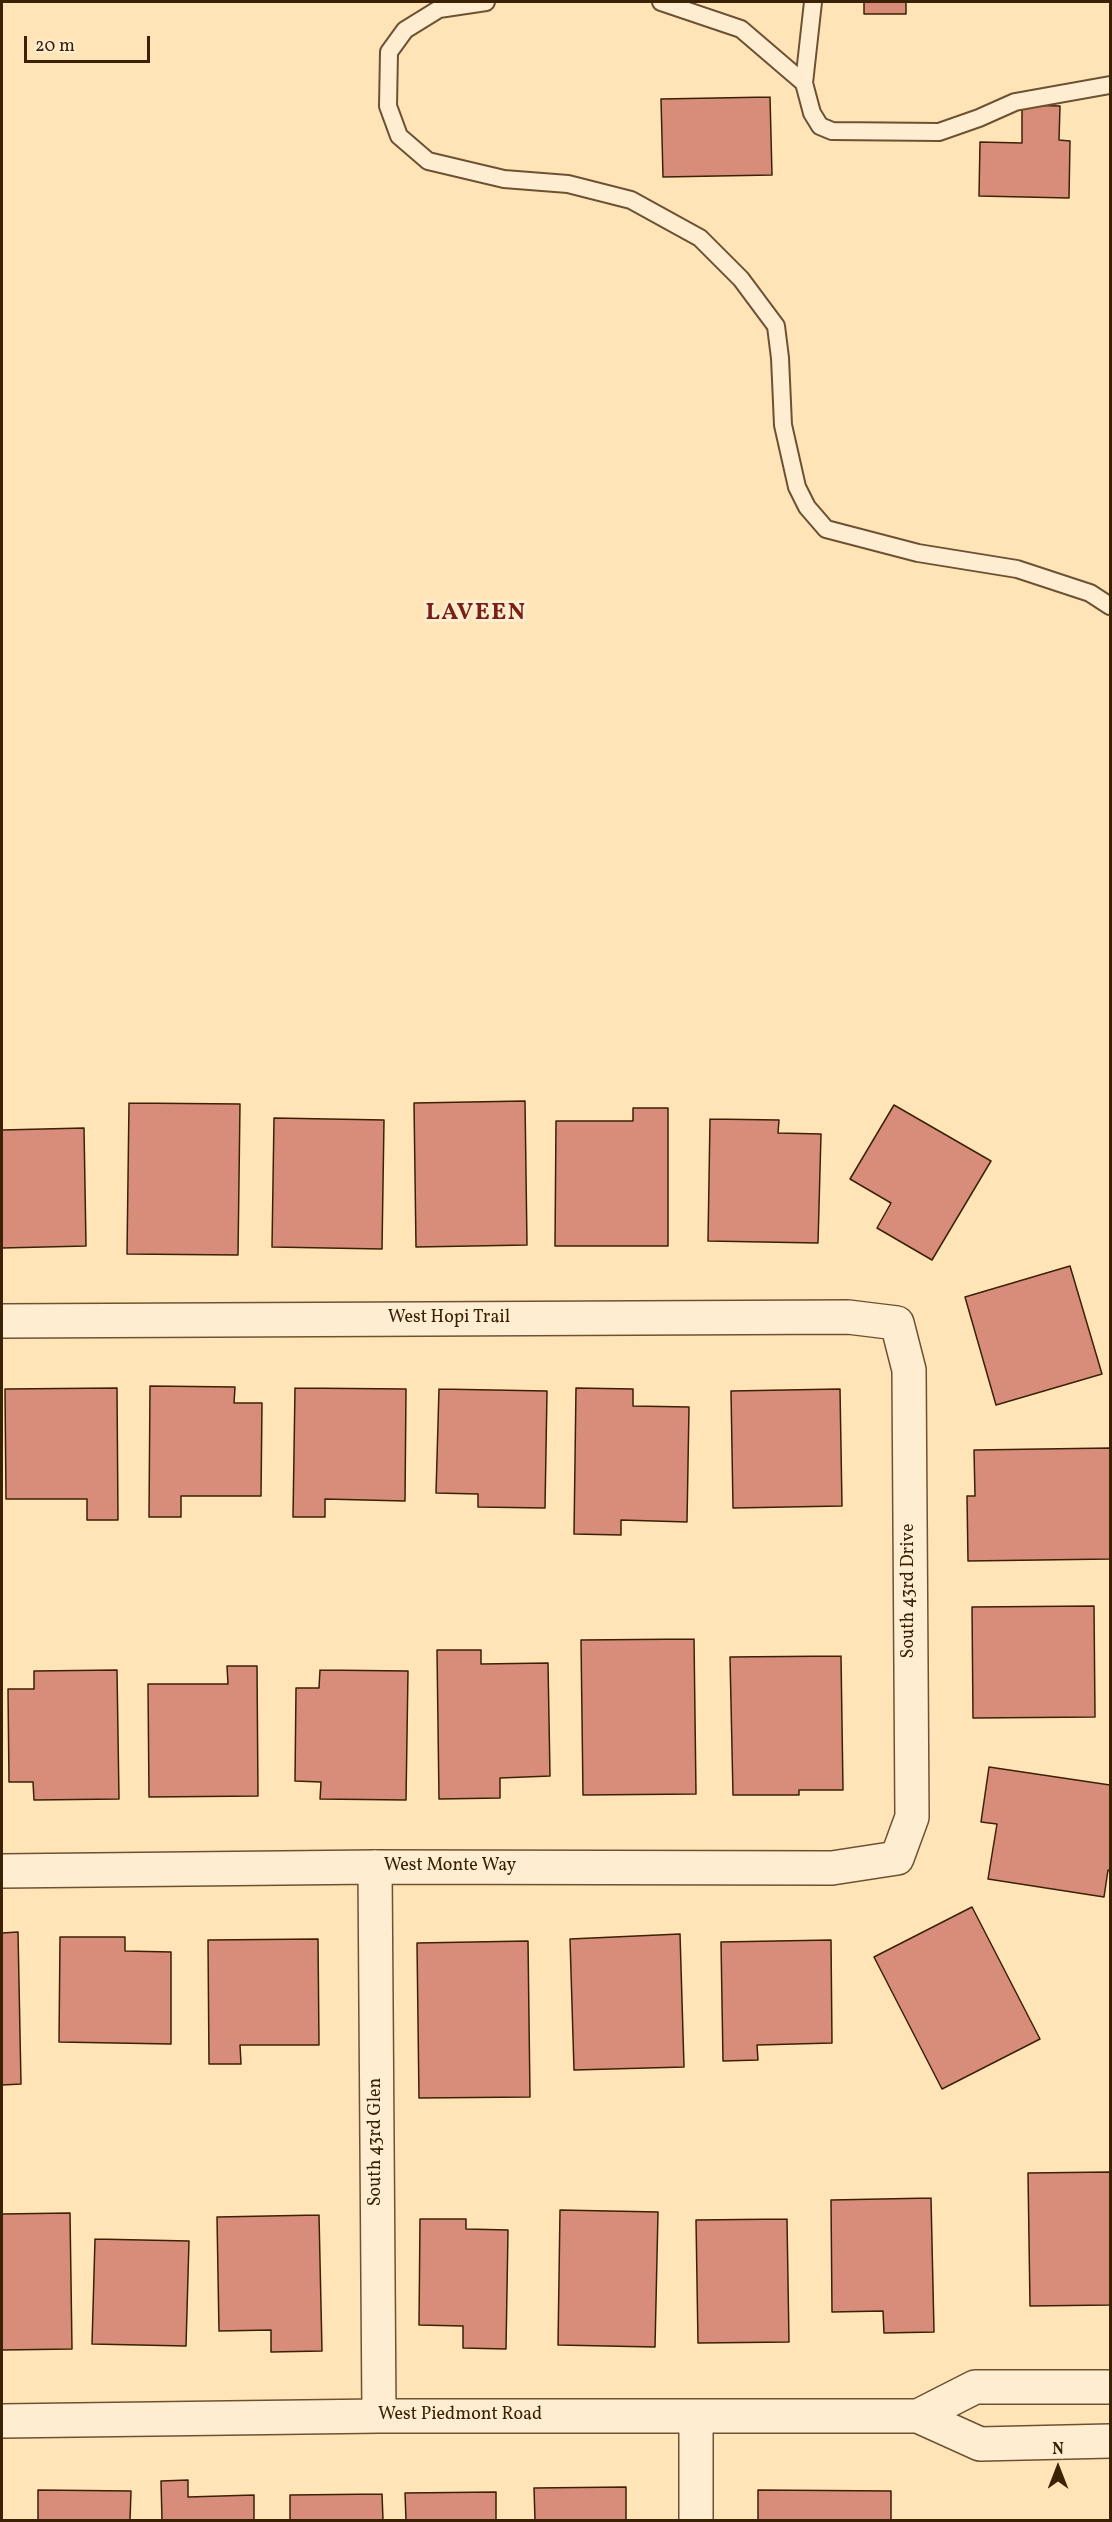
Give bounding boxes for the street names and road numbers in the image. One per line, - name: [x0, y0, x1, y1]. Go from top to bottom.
- street label: West Hopi Trail: [388, 1308, 510, 1330]
- street label: South 43rd Drive: [899, 1524, 921, 1658]
- street label: West Monte Way: [384, 1856, 516, 1878]
- street label: South 43rd Glen: [366, 2078, 388, 2206]
- street label: West Piedmont Road: [378, 2405, 542, 2427]

